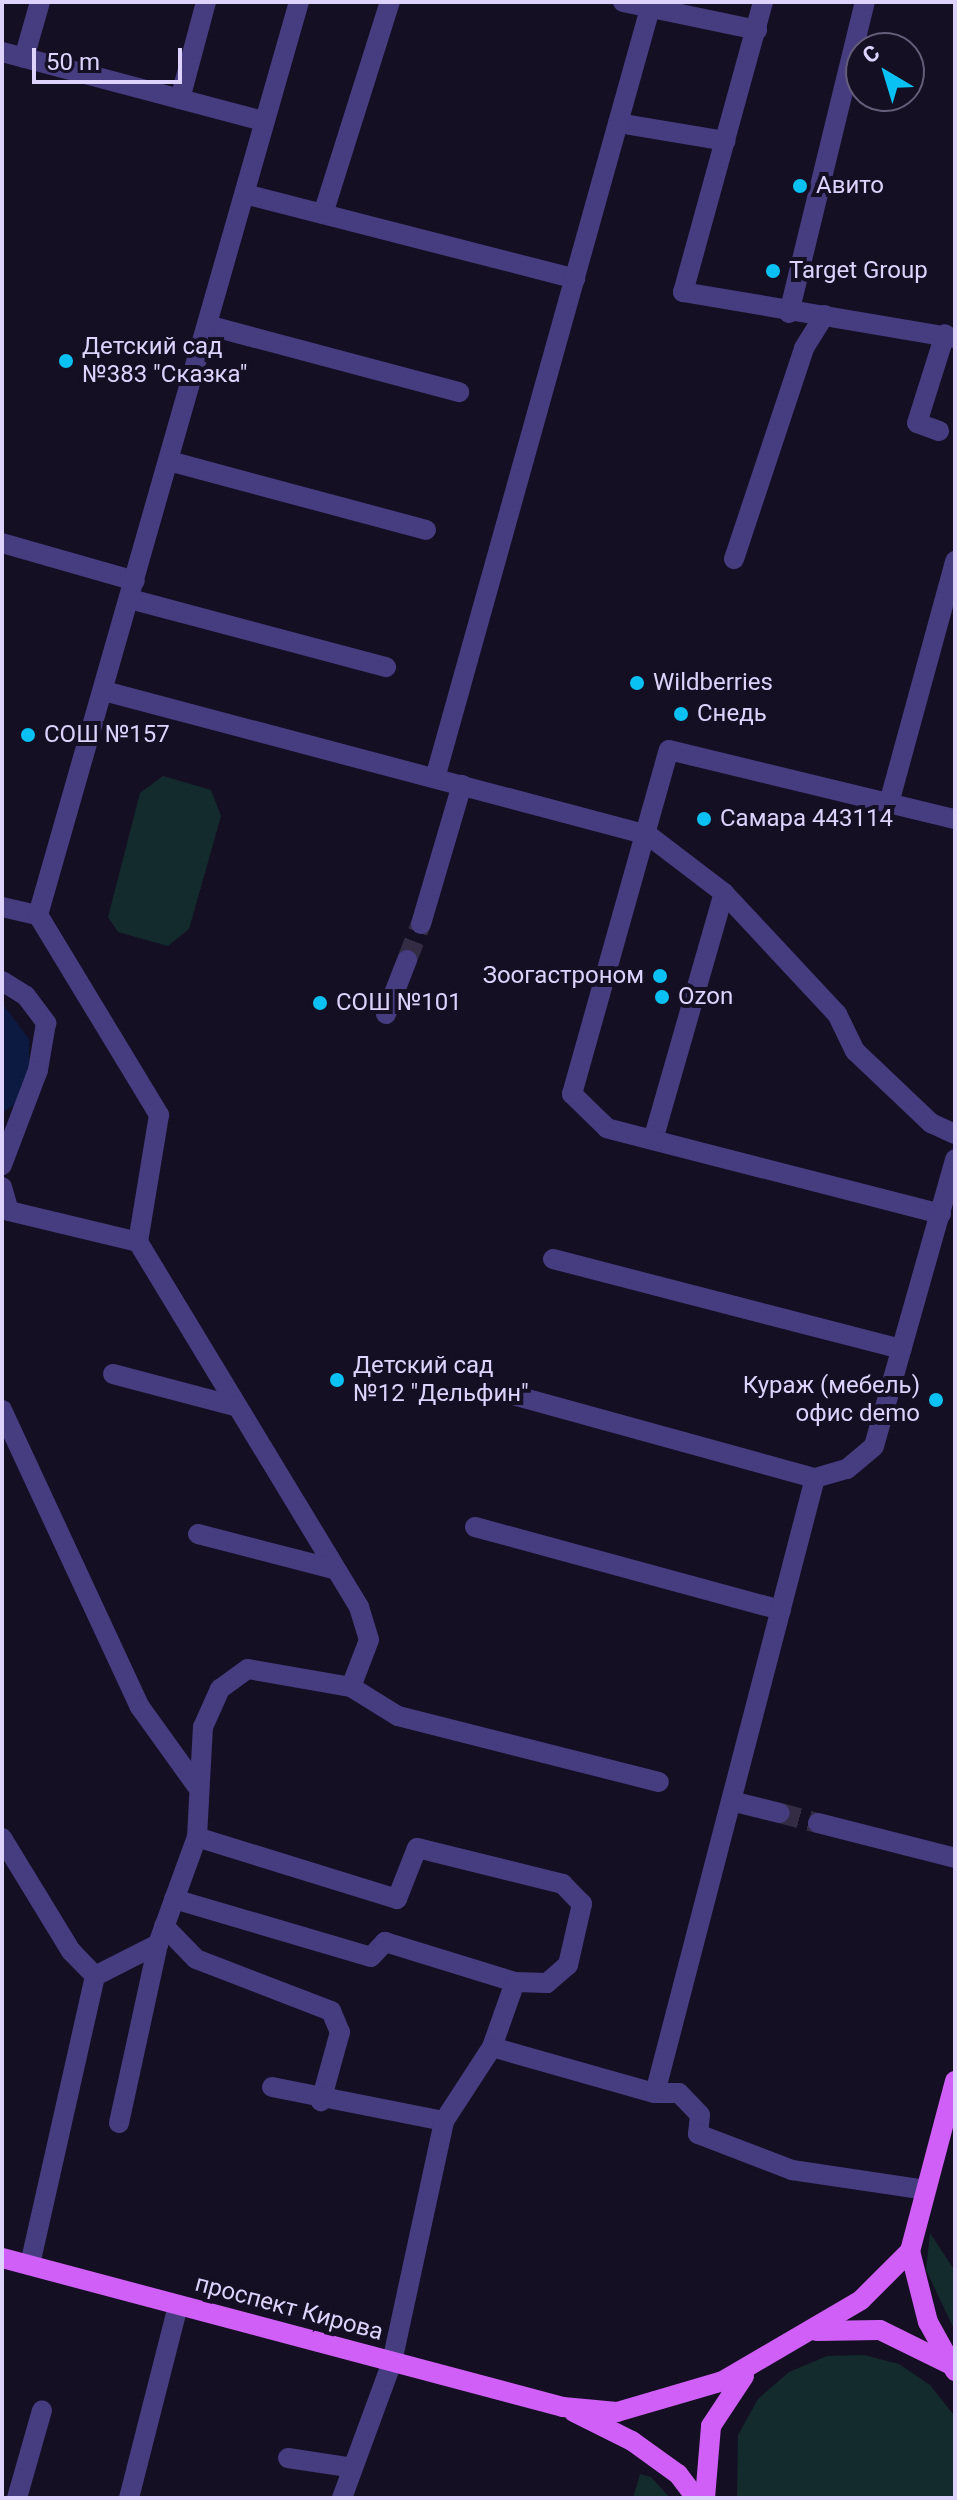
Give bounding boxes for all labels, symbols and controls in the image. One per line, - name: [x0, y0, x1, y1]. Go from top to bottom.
- scale bar: [36, 32, 186, 82]
- north arrow: [845, 32, 925, 112]
- text: С: [858, 40, 885, 69]
- text: 50 m: [46, 48, 100, 76]
- place label: Авито: [816, 172, 884, 200]
- marker: Авито: [791, 177, 809, 195]
- place label: Target Group: [789, 257, 928, 285]
- marker: Target Group: [764, 262, 782, 280]
- place label: Детский сад №383 "Сказка": [82, 333, 248, 389]
- marker: Детский сад №383 "Сказка": [57, 352, 75, 370]
- place label: Wildberries: [653, 669, 773, 697]
- marker: Wildberries: [628, 674, 646, 692]
- place label: Снедь: [697, 700, 767, 728]
- marker: Снедь: [672, 705, 690, 723]
- place label: СОШ №157: [44, 721, 170, 749]
- marker: СОШ №157: [19, 726, 37, 744]
- place label: Самара 443114: [720, 805, 893, 833]
- marker: Самара 443114: [695, 810, 713, 828]
- place label: Зоогастроном: [483, 962, 644, 990]
- marker: Зоогастроном: [651, 967, 669, 985]
- place label: Ozon: [678, 983, 733, 1011]
- marker: Ozon: [653, 988, 671, 1006]
- place label: СОШ №101: [336, 989, 462, 1017]
- marker: СОШ №101: [311, 994, 329, 1012]
- place label: Детский сад №12 "Дельфин": [353, 1352, 529, 1408]
- marker: Детский сад №12 "Дельфин": [328, 1371, 346, 1389]
- place label: Кураж (мебель) офис demo: [743, 1372, 920, 1428]
- marker: Кураж (мебель) офис demo: [927, 1391, 945, 1409]
- street label: проспект Кирова: [192, 2269, 386, 2347]

